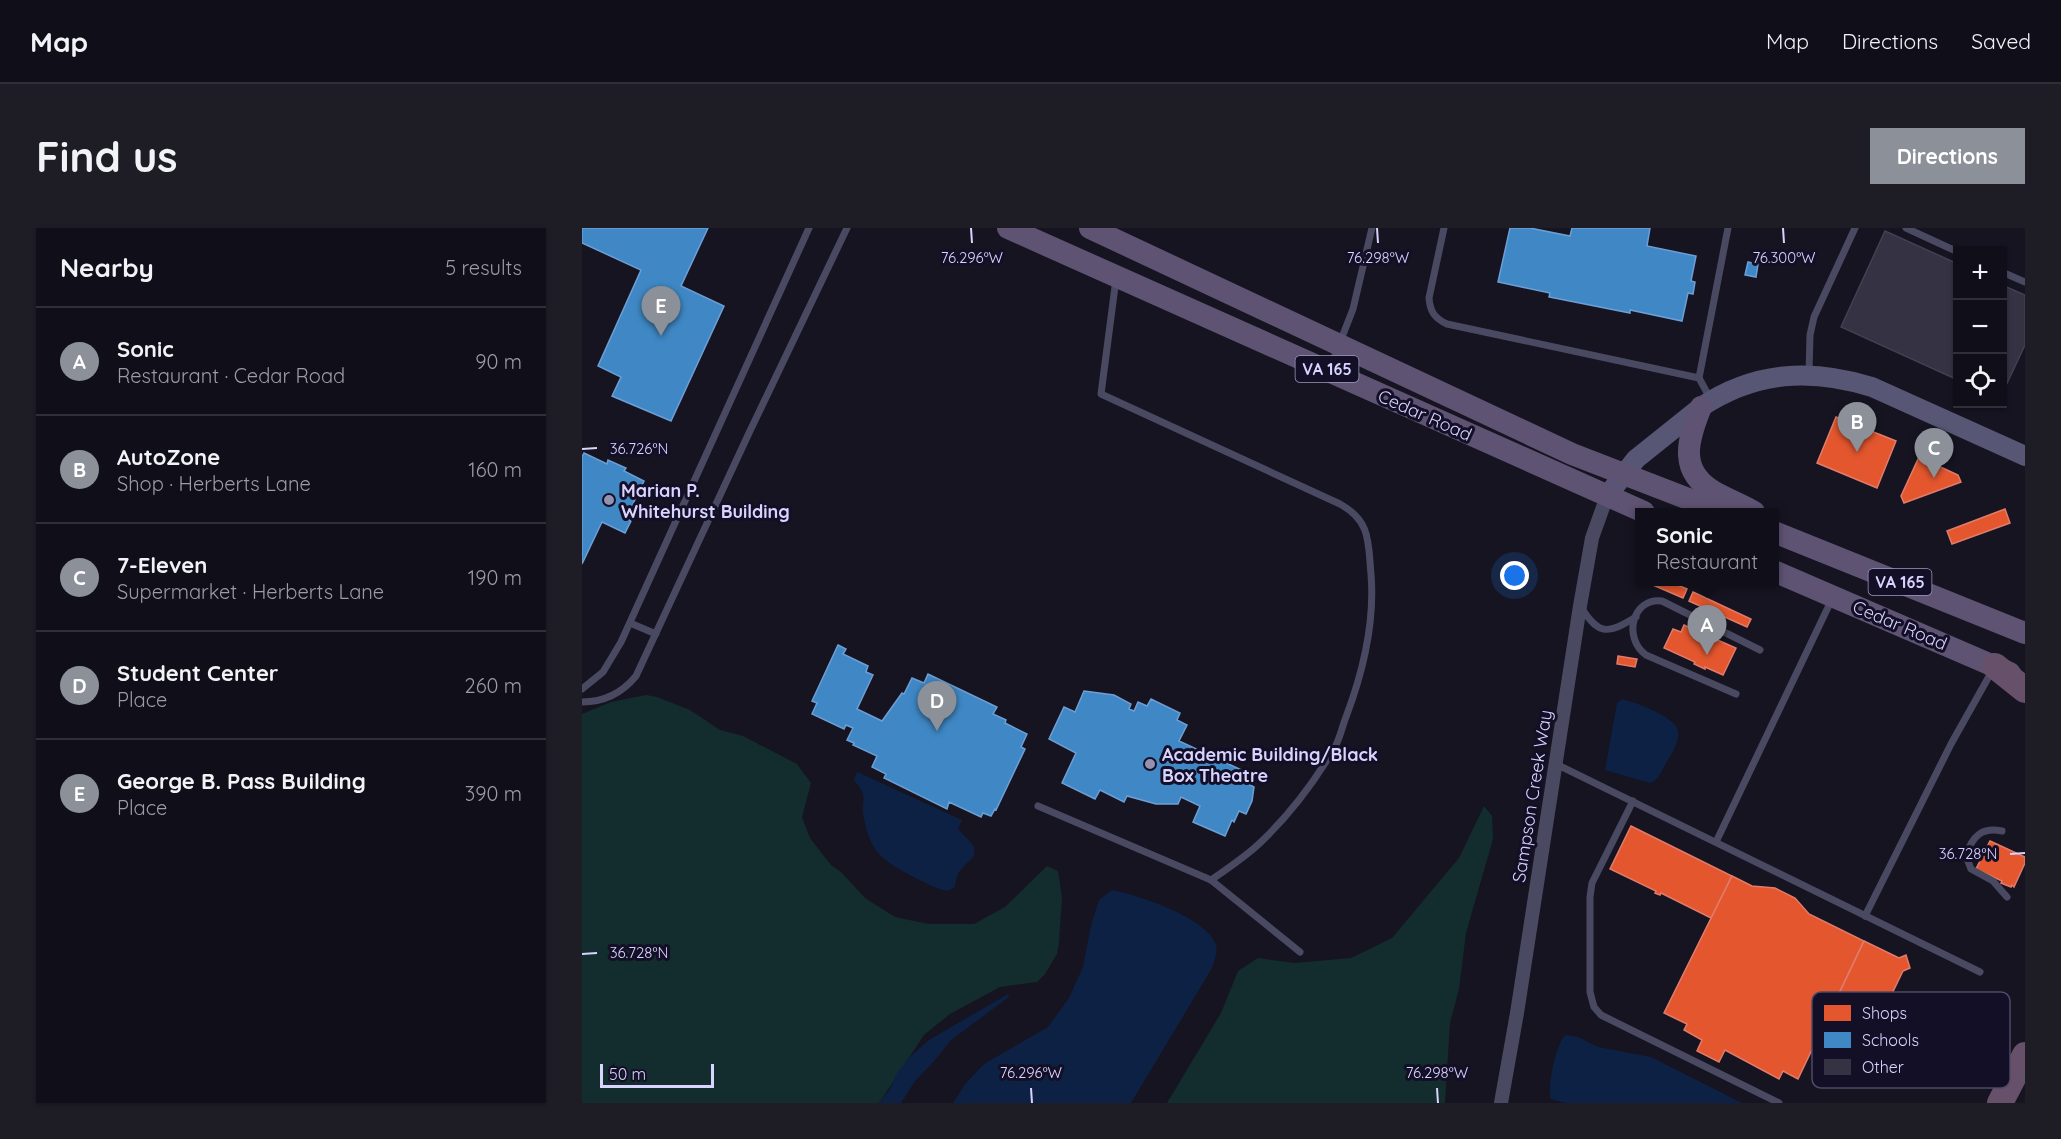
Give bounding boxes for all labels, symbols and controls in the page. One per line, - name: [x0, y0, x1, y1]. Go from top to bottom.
- text: Map: [30, 24, 88, 59]
- text: Map: [1766, 28, 1809, 54]
- text: Directions: [1842, 28, 1938, 54]
- text: Saved: [1971, 28, 2031, 54]
- button: Directions: [1870, 128, 2025, 184]
- text: Find us: [36, 130, 178, 183]
- map controls: [1953, 246, 2007, 408]
- button: +: [1953, 246, 2007, 300]
- text: 76.296°W: [941, 248, 1004, 267]
- text: 76.298°W: [1347, 248, 1410, 267]
- text: 76.300°W: [1752, 248, 1816, 267]
- text: Nearby: [60, 251, 154, 284]
- text: 5 results: [445, 255, 522, 280]
- pin: E: [642, 286, 680, 336]
- button: −: [1953, 300, 2007, 354]
- text: Sonic: [117, 335, 174, 363]
- text: A: [73, 349, 86, 374]
- text: 90 m: [475, 349, 522, 374]
- button: locate: [1953, 354, 2007, 408]
- road number: VA 165: [1296, 356, 1359, 382]
- text: Restaurant · Cedar Road: [117, 363, 345, 388]
- street label: Cedar Road: [1375, 384, 1475, 446]
- pin: B: [1838, 402, 1876, 452]
- pin: C: [1914, 428, 1954, 478]
- text: 36.726°N: [610, 439, 668, 458]
- text: AutoZone: [117, 443, 220, 471]
- text: B: [73, 457, 86, 482]
- text: 160 m: [468, 457, 522, 482]
- text: Shop · Herberts Lane: [117, 471, 311, 496]
- place label: Marian P. Whitehurst Building: [621, 479, 790, 523]
- marker: Marian P. Whitehurst Building: [602, 493, 616, 507]
- popup: [1635, 508, 1779, 586]
- text: Sonic: [1656, 521, 1713, 549]
- text: Restaurant: [1656, 549, 1758, 574]
- text: 7-Eleven: [117, 551, 207, 579]
- your location: [1500, 561, 1529, 590]
- text: C: [73, 565, 86, 590]
- text: 190 m: [468, 565, 522, 590]
- road number: VA 165: [1868, 569, 1932, 595]
- text: Supermarket · Herberts Lane: [117, 579, 384, 604]
- street label: Cedar Road: [1849, 595, 1951, 655]
- pin: A: [1688, 606, 1726, 655]
- text: Student Center: [117, 659, 278, 687]
- text: D: [72, 673, 87, 698]
- text: 260 m: [465, 673, 522, 698]
- pin: D: [918, 682, 956, 731]
- text: Place: [117, 687, 167, 712]
- street label: Sampson Creek Way: [1507, 708, 1557, 884]
- place label: Academic Building/Black Box Theatre: [1162, 743, 1378, 787]
- marker: Academic Building/Black Box Theatre: [1143, 757, 1157, 771]
- text: George B. Pass Building: [117, 767, 366, 795]
- text: E: [74, 781, 85, 806]
- text: 390 m: [465, 781, 522, 806]
- text: Place: [117, 795, 167, 820]
- text: 36.728°N: [1939, 844, 1997, 863]
- text: 36.728°N: [610, 943, 668, 962]
- legend: [1812, 992, 2010, 1088]
- text: Shops: [1862, 1003, 1907, 1023]
- text: Schools: [1862, 1030, 1919, 1050]
- text: Other: [1862, 1057, 1904, 1077]
- scale bar: [600, 1061, 714, 1088]
- text: 76.296°W: [1000, 1063, 1063, 1082]
- text: 76.298°W: [1406, 1063, 1469, 1082]
- text: 50 m: [609, 1064, 646, 1084]

